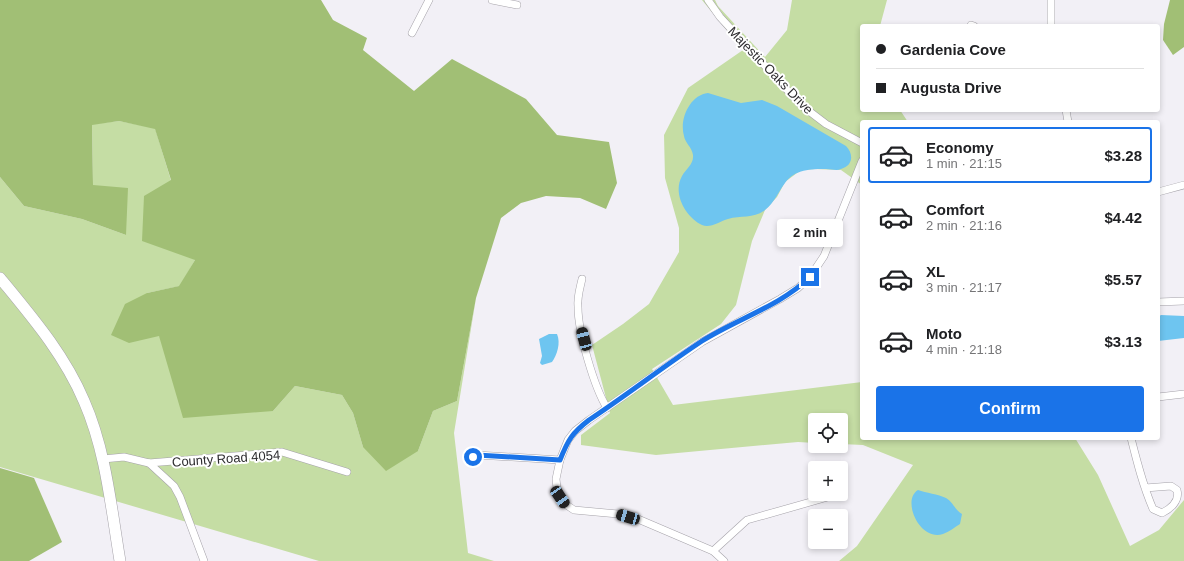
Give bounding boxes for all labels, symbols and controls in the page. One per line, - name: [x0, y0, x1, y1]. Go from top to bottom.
- street label: Majestic Oaks Drive: [725, 24, 816, 117]
- text: Gardenia Cove: [900, 41, 1006, 58]
- text: Augusta Drive: [900, 79, 1002, 96]
- icon: car: [878, 137, 914, 173]
- text: Economy: [926, 139, 994, 156]
- text: $3.28: [1104, 147, 1142, 164]
- text: 1 min · 21:15: [926, 156, 1002, 171]
- icon: car: [878, 199, 914, 235]
- text: Comfort: [926, 201, 984, 218]
- text: $4.42: [1104, 209, 1142, 226]
- text: 2 min · 21:16: [926, 218, 1002, 233]
- callout: 2 min: [777, 219, 843, 247]
- text: 2 min: [793, 225, 827, 240]
- icon: car: [878, 261, 914, 297]
- text: XL: [926, 263, 945, 280]
- route end: [801, 268, 819, 286]
- text: $5.57: [1104, 271, 1142, 288]
- text: 3 min · 21:17: [926, 280, 1002, 295]
- icon: car: [878, 323, 914, 359]
- text: Moto: [926, 325, 962, 342]
- car: [575, 326, 593, 352]
- text: $3.13: [1104, 333, 1142, 350]
- text: 4 min · 21:18: [926, 342, 1002, 357]
- button: Confirm: [876, 386, 1144, 432]
- map controls: [808, 413, 848, 549]
- button: locate: [808, 413, 848, 453]
- street label: County Road 4054: [171, 447, 281, 470]
- route start: [464, 448, 482, 466]
- button: +: [808, 461, 848, 501]
- car: [548, 484, 572, 510]
- car: [615, 508, 641, 526]
- button: −: [808, 509, 848, 549]

